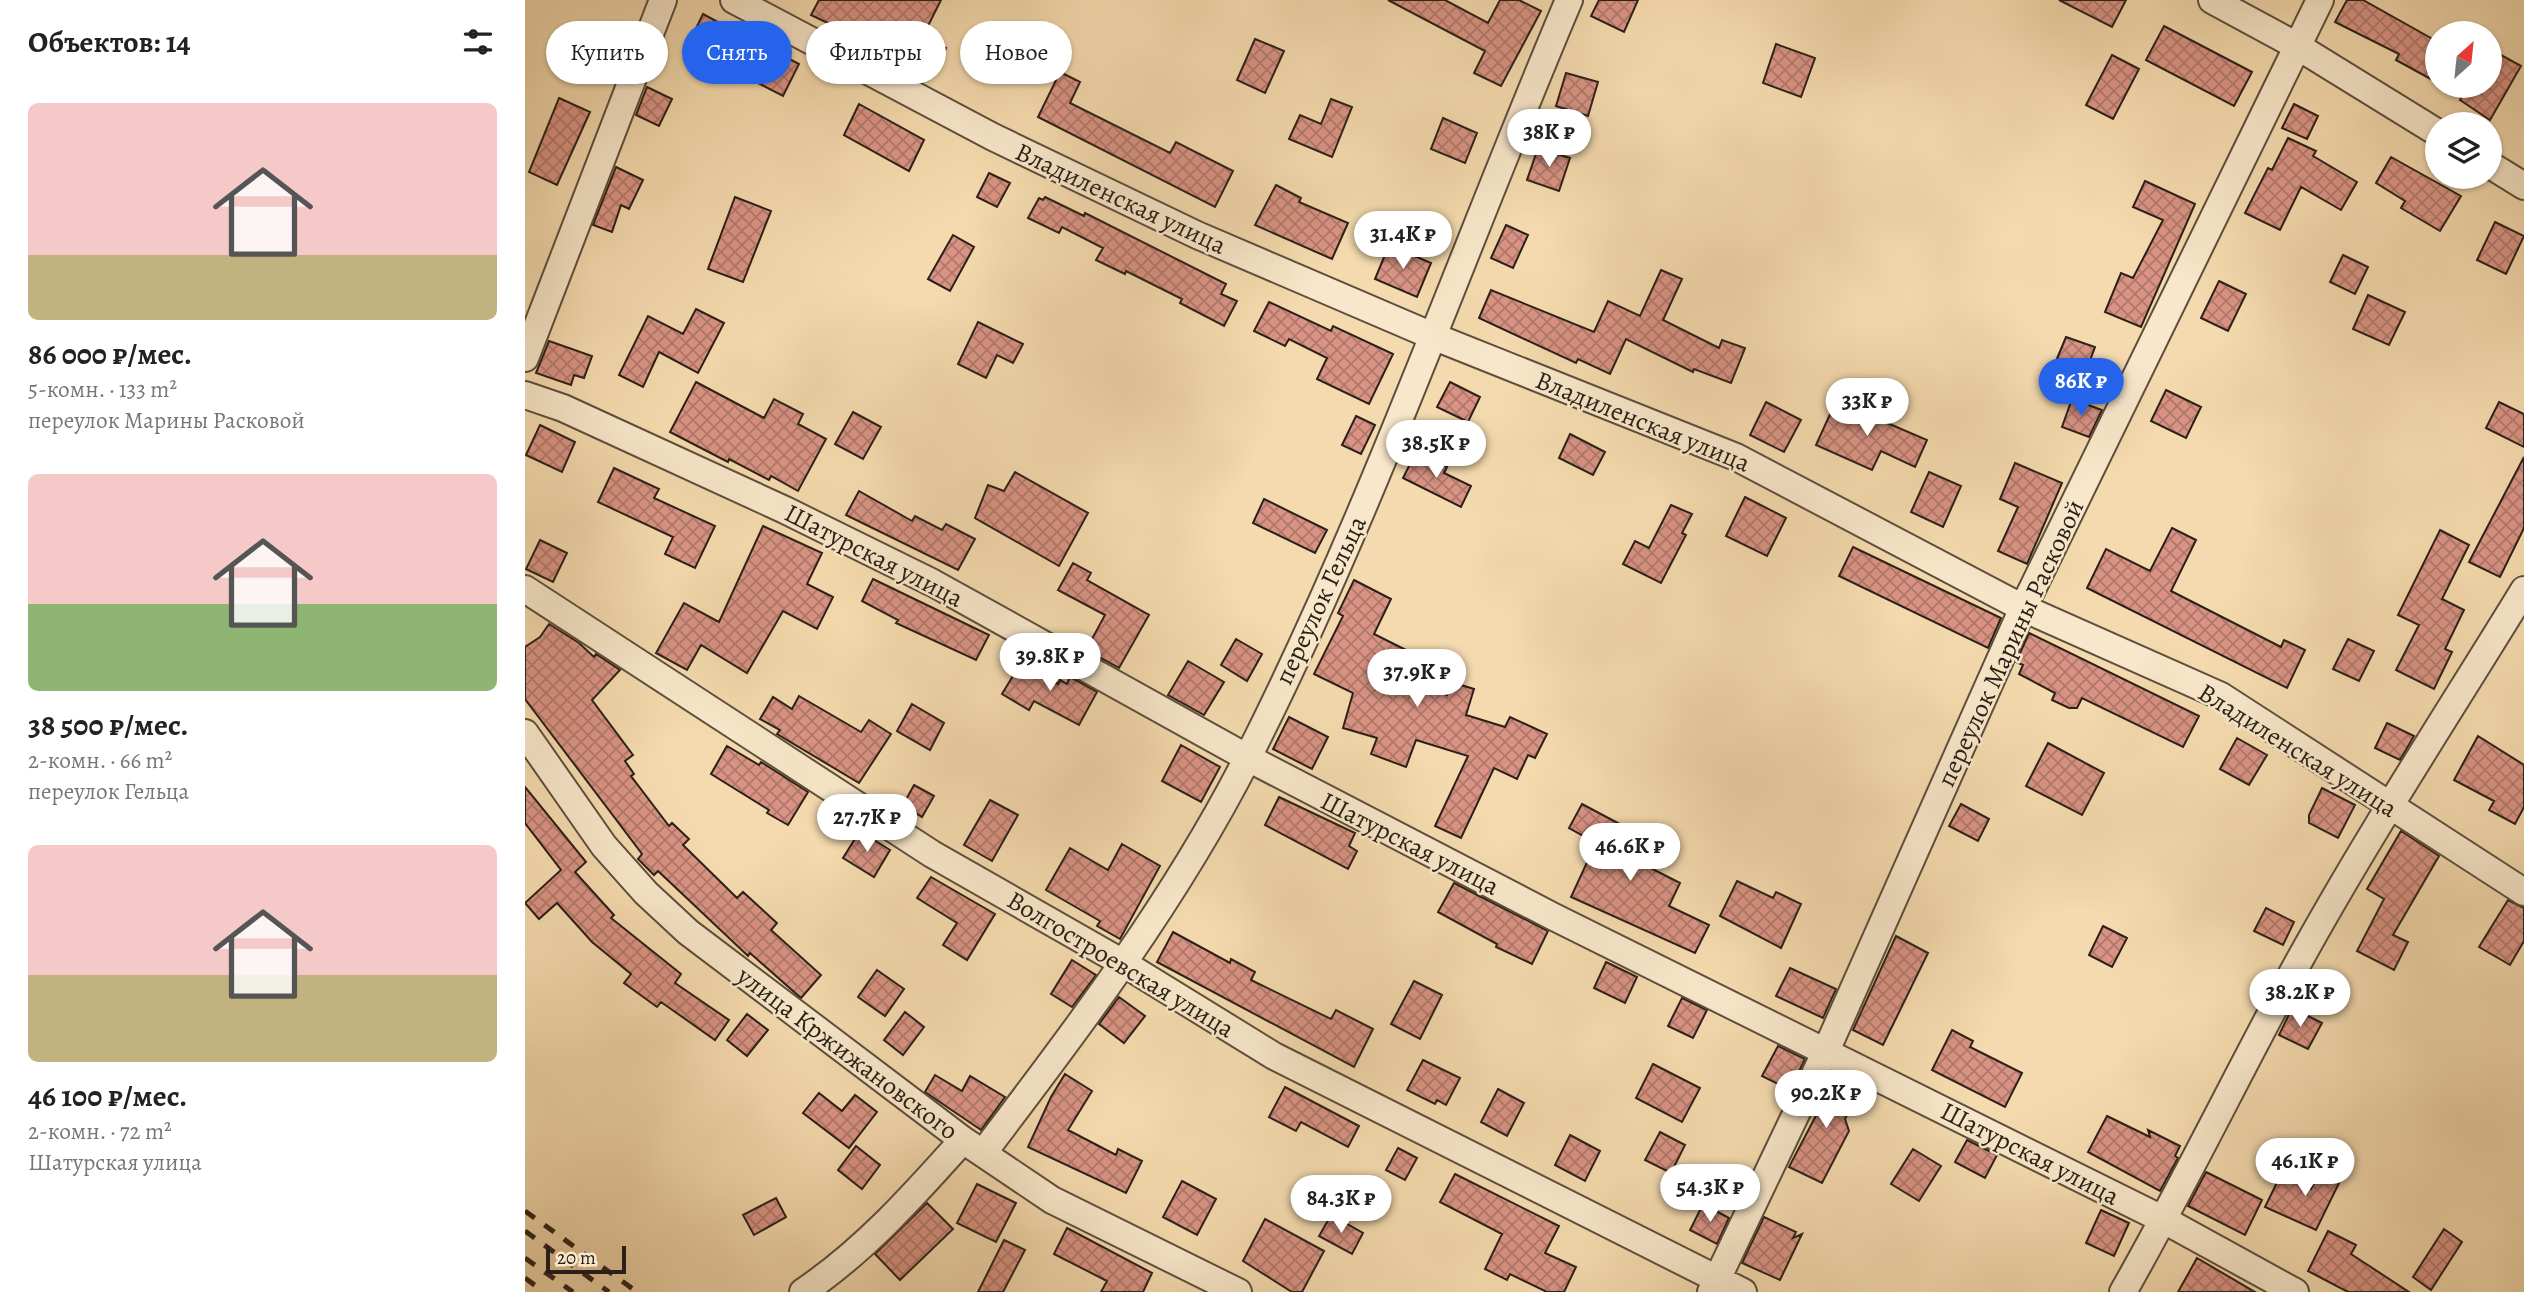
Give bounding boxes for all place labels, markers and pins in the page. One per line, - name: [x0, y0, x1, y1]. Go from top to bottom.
- pin: 38K ₽: [1500, 110, 1598, 169]
- pin: 31.4K ₽: [1338, 212, 1468, 271]
- pin: 86K ₽: [2032, 358, 2130, 418]
- pin: 33K ₽: [1818, 378, 1916, 438]
- pin: 38.5K ₽: [1371, 420, 1501, 480]
- pin: 39.8K ₽: [985, 634, 1115, 693]
- pin: 37.9K ₽: [1352, 650, 1482, 709]
- pin: 27.7K ₽: [802, 794, 932, 854]
- pin: 46.6K ₽: [1565, 824, 1695, 883]
- pin: 38.2K ₽: [2235, 970, 2365, 1029]
- pin: 90.2K ₽: [1761, 1070, 1891, 1130]
- pin: 46.1K ₽: [2240, 1138, 2370, 1198]
- pin: 54.3K ₽: [1645, 1164, 1775, 1224]
- pin: 84.3K ₽: [1276, 1176, 1406, 1235]

